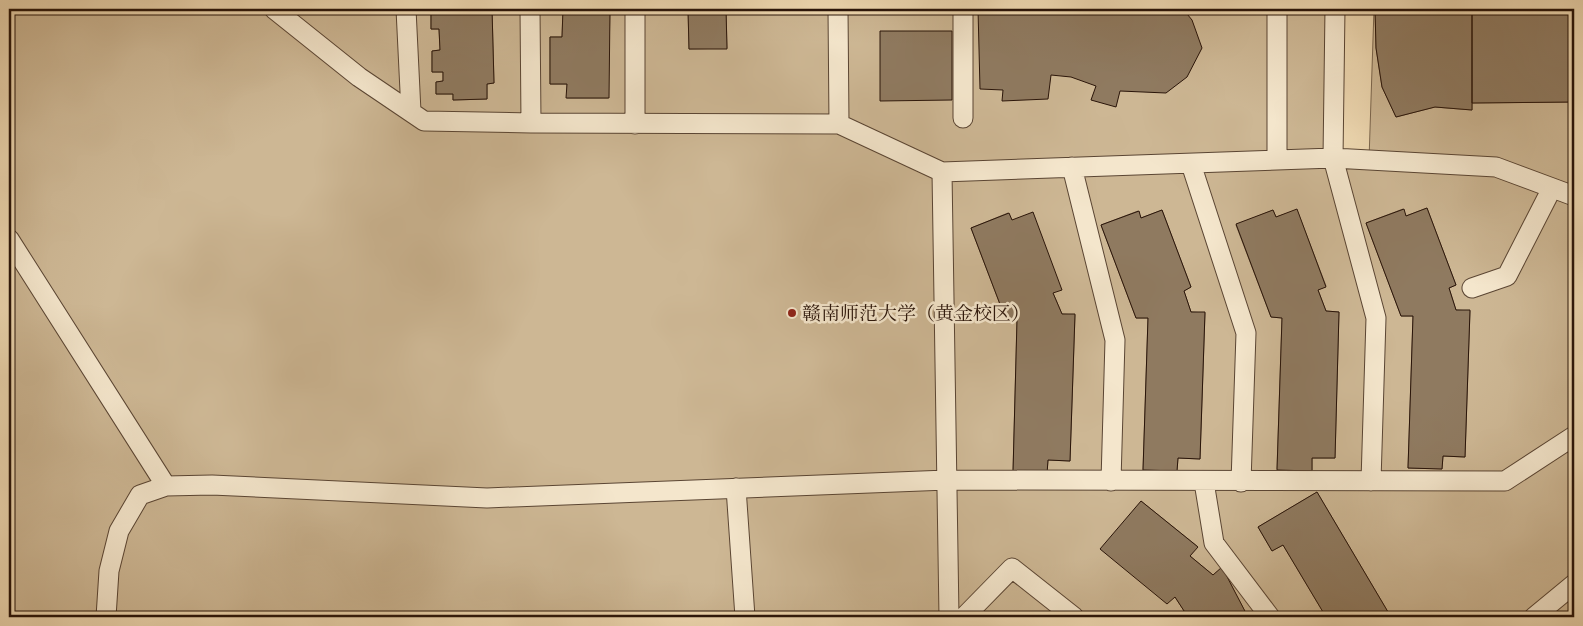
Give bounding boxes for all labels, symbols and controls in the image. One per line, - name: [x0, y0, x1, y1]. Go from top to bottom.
- place label: 赣南师范大学（黄金校区）: [802, 299, 1030, 327]
- marker: 赣南师范大学（黄金校区）: [786, 307, 798, 319]

